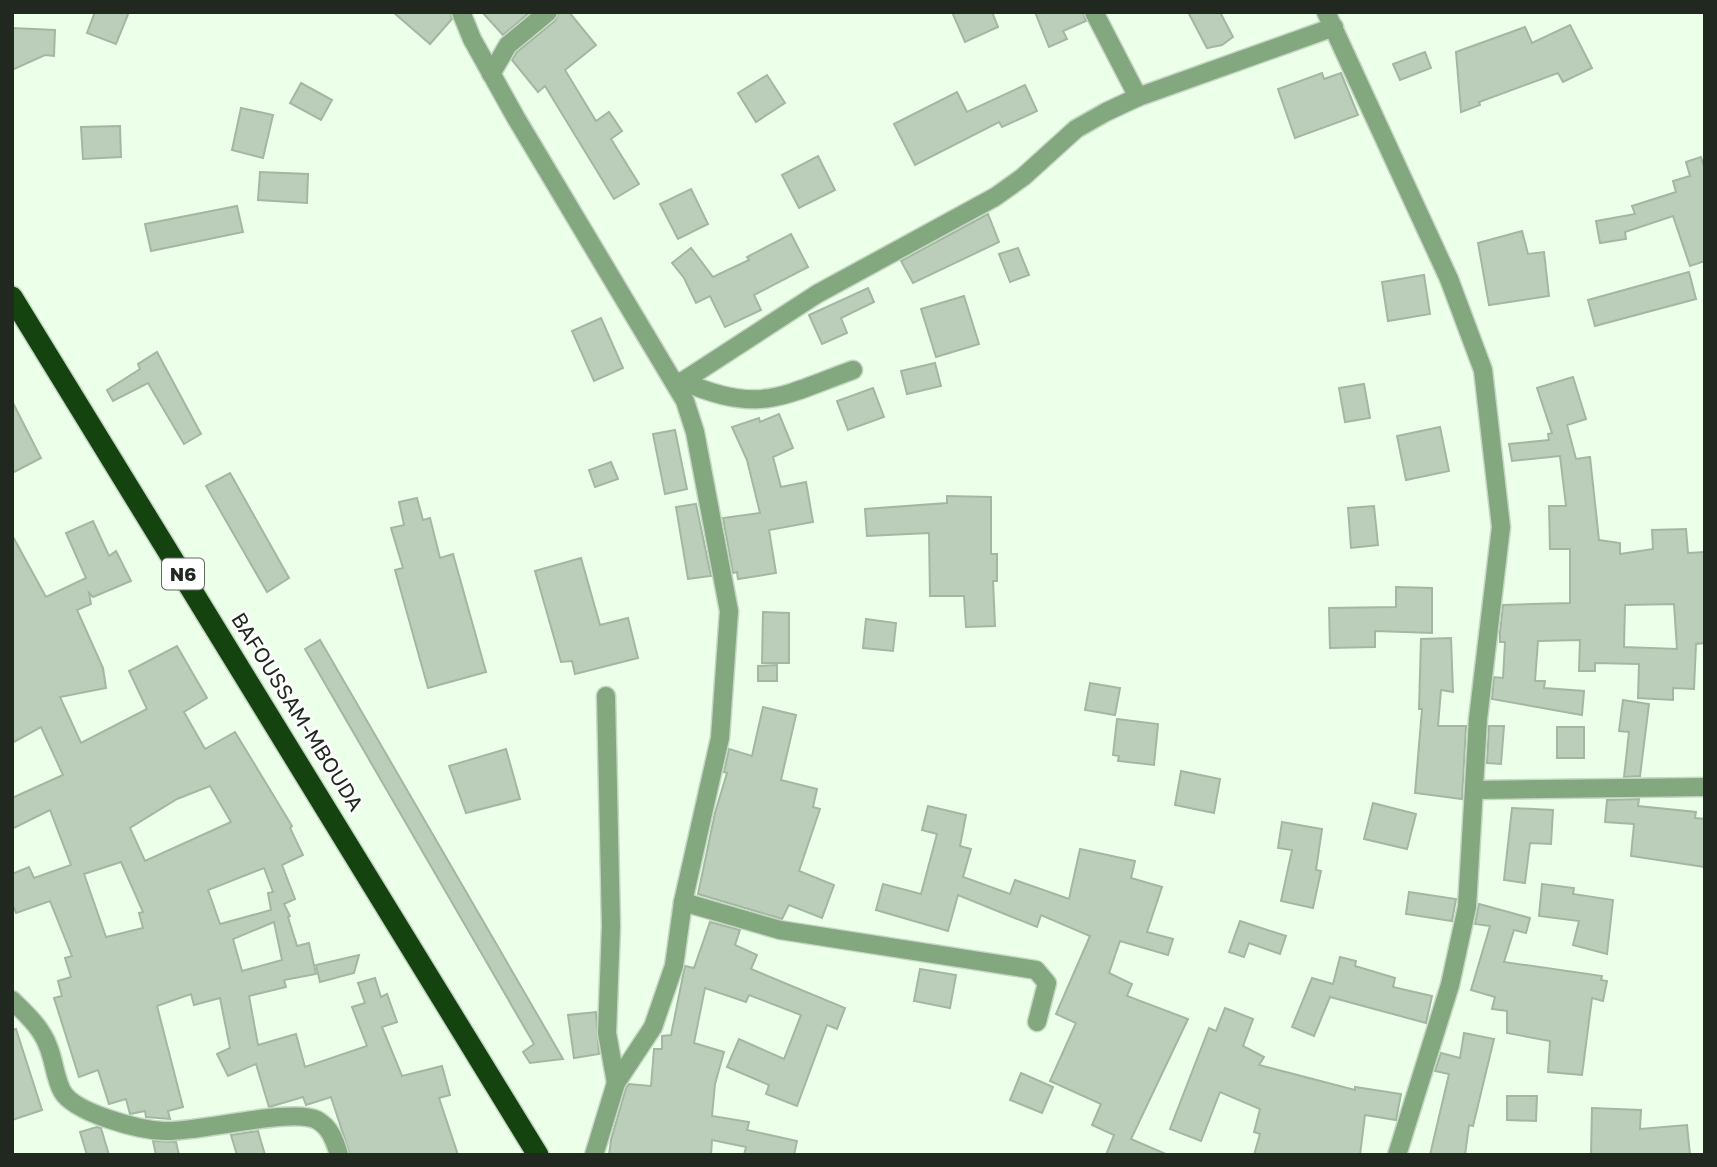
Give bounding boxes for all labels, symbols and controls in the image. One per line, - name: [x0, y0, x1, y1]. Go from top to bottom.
- road number: N6: [162, 558, 204, 590]
- street label: BAFOUSSAM-MBOUDA: [226, 607, 370, 815]

